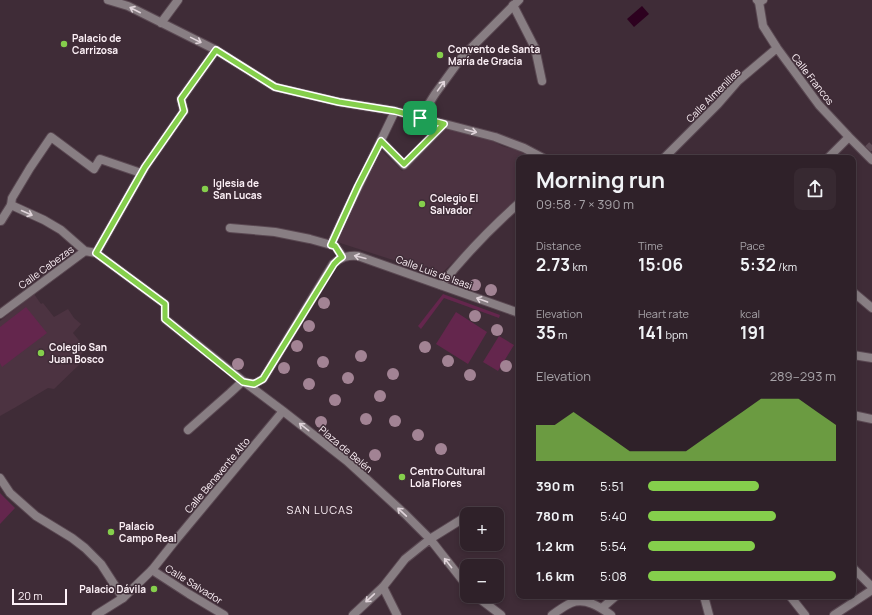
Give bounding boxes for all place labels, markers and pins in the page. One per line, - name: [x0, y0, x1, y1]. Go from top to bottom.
- place label: Palacio de Carrizosa: [72, 31, 121, 57]
- marker: Palacio de Carrizosa: [59, 39, 69, 49]
- place label: Convento de Santa María de Gracia: [448, 42, 541, 68]
- marker: Convento de Santa María de Gracia: [435, 50, 445, 60]
- pin: [403, 101, 437, 135]
- place label: Iglesia de San Lucas: [213, 176, 263, 202]
- marker: Iglesia de San Lucas: [200, 184, 210, 194]
- place label: Colegio El Salvador: [430, 191, 478, 217]
- marker: Colegio El Salvador: [417, 199, 427, 209]
- place label: Colegio San Juan Bosco: [49, 340, 107, 366]
- marker: Colegio San Juan Bosco: [36, 348, 46, 358]
- place label: Centro Cultural Lola Flores: [410, 464, 485, 490]
- marker: Centro Cultural Lola Flores: [397, 472, 407, 482]
- place label: Palacio Campo Real: [119, 519, 177, 545]
- marker: Palacio Campo Real: [106, 527, 116, 537]
- place label: Palacio Dávila: [79, 582, 146, 596]
- marker: Palacio Dávila: [149, 584, 159, 594]

